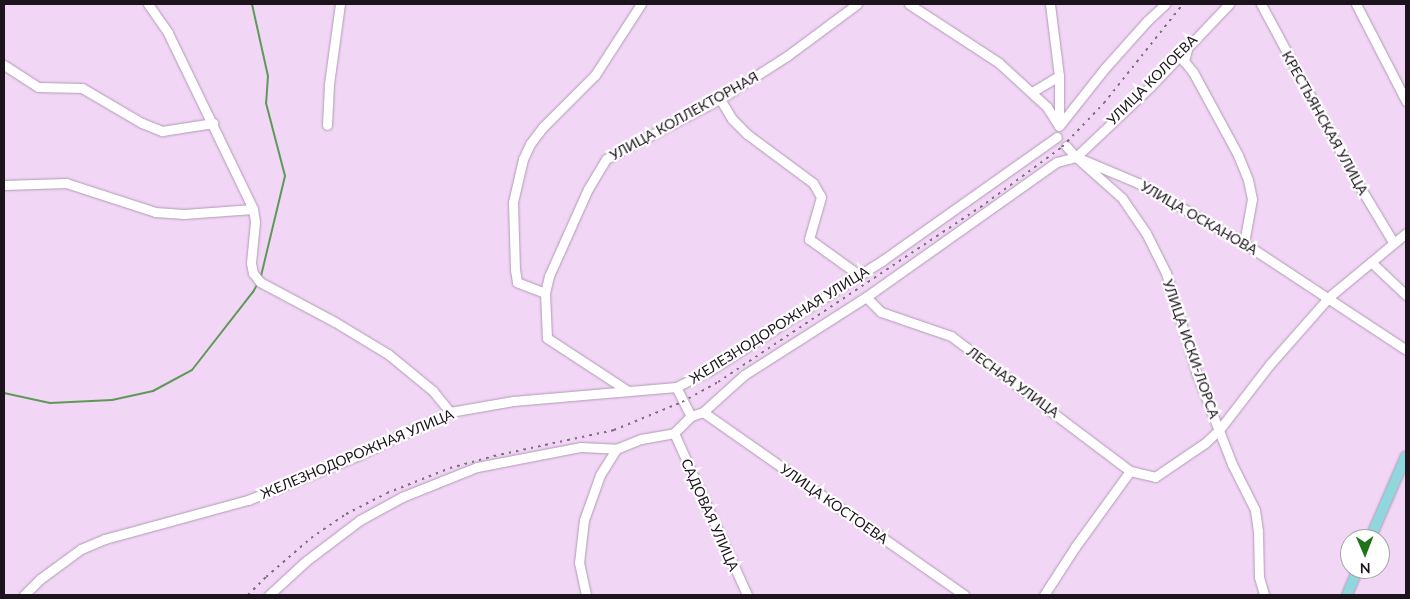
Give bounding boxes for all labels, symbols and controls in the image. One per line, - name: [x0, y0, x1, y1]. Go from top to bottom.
- street label: УЛИЦА КОЛОЕВА: [1103, 31, 1201, 129]
- street label: КРЕСТЬЯНСКАЯ УЛИЦА: [1278, 48, 1372, 198]
- street label: УЛИЦА КОЛЛЕКТОРНАЯ: [607, 68, 761, 164]
- street label: УЛИЦА ОСКАНОВА: [1137, 178, 1261, 258]
- street label: ЖЕЛЕЗНОДОРОЖНАЯ УЛИЦА: [686, 263, 872, 387]
- street label: УЛИЦА ИСКИ-ЛОРСА: [1159, 277, 1223, 421]
- street label: ЛЕСНАЯ УЛИЦА: [964, 343, 1062, 421]
- street label: ЖЕЛЕЗНОДОРОЖНАЯ УЛИЦА: [258, 406, 456, 502]
- street label: САДОВАЯ УЛИЦА: [678, 456, 742, 574]
- street label: УЛИЦА КОСТОЕВА: [777, 460, 891, 548]
- north arrow: [1340, 529, 1390, 579]
- text: N: [1360, 560, 1371, 577]

